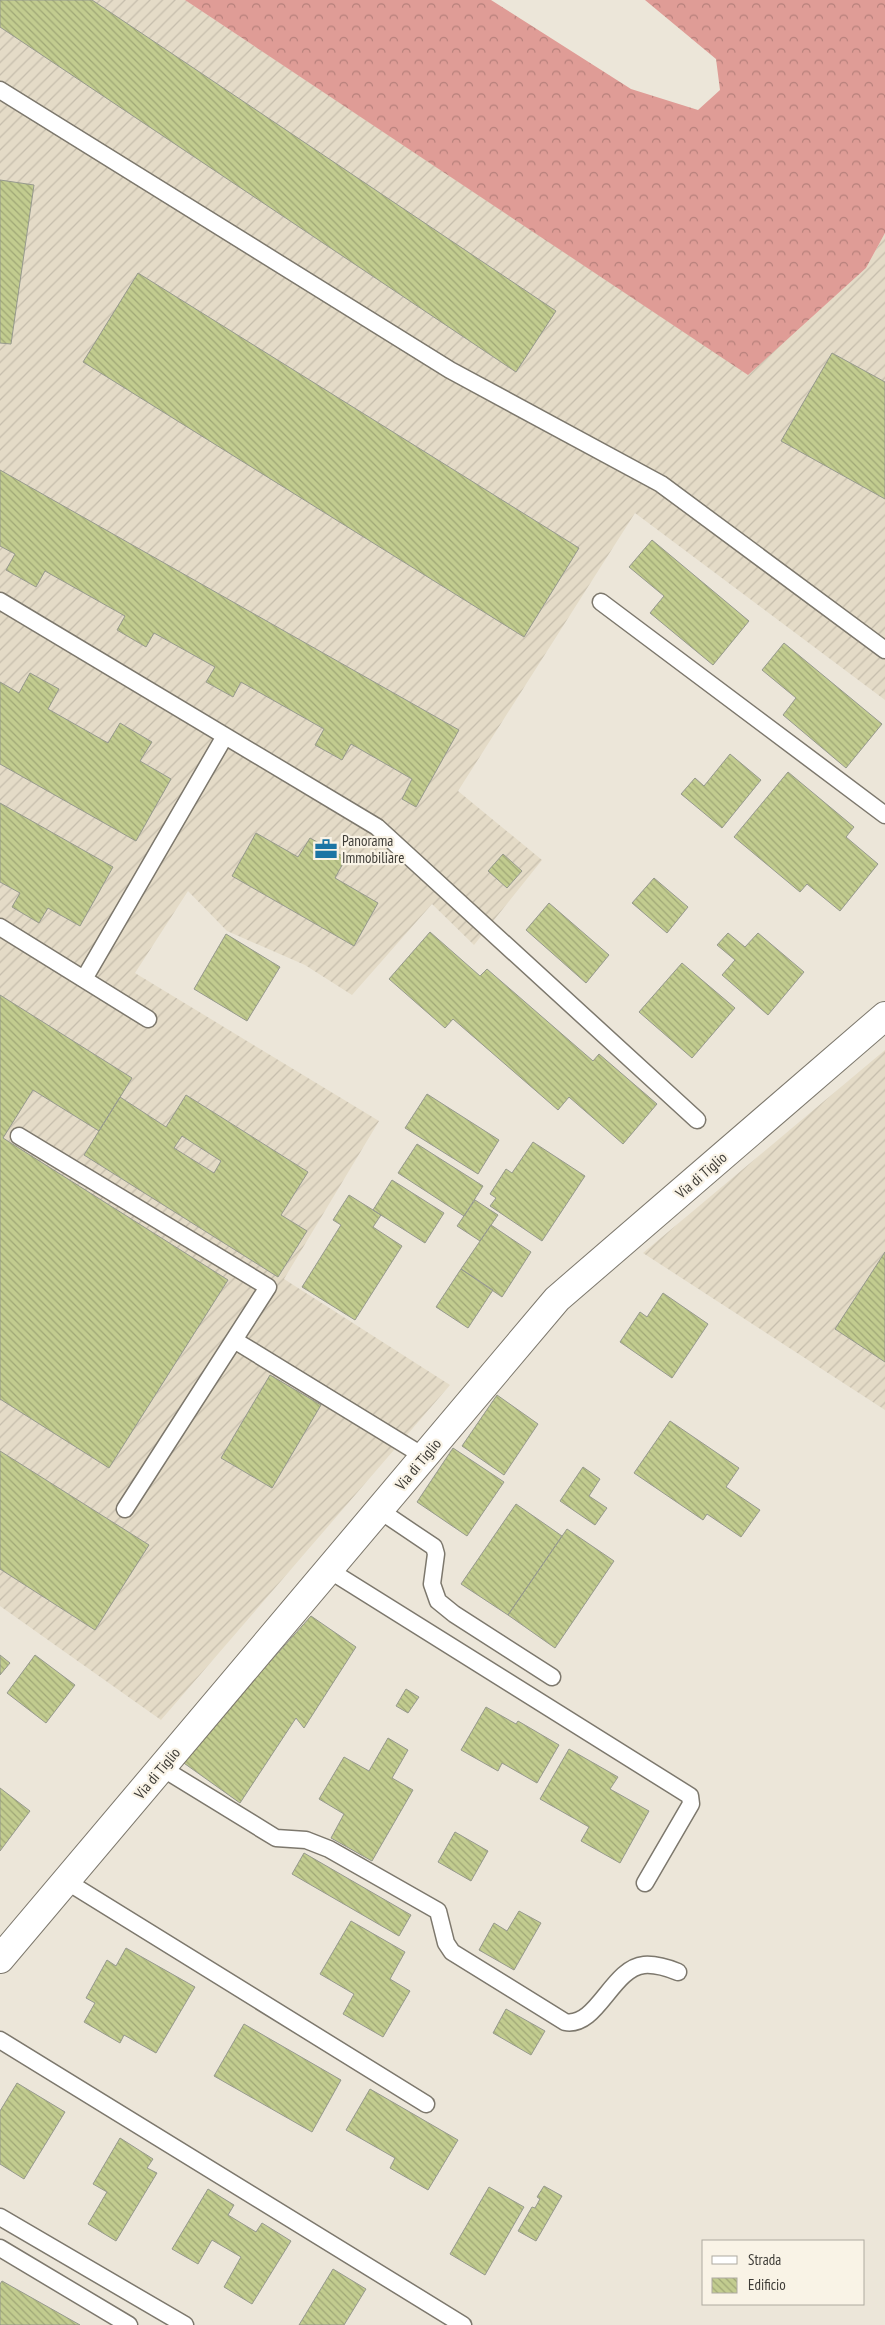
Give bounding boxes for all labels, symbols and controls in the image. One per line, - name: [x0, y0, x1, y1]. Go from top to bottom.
- place label: Panorama Immobiliare: [342, 831, 404, 867]
- office icon: Panorama Immobiliare: [313, 836, 339, 862]
- street label: Via di Tiglio: [671, 1148, 730, 1203]
- street label: Via di Tiglio: [390, 1434, 445, 1494]
- street label: Via di Tiglio: [129, 1743, 184, 1803]
- legend: [702, 2240, 865, 2305]
- text: Strada: [748, 2250, 781, 2269]
- text: Edificio: [748, 2275, 786, 2294]

